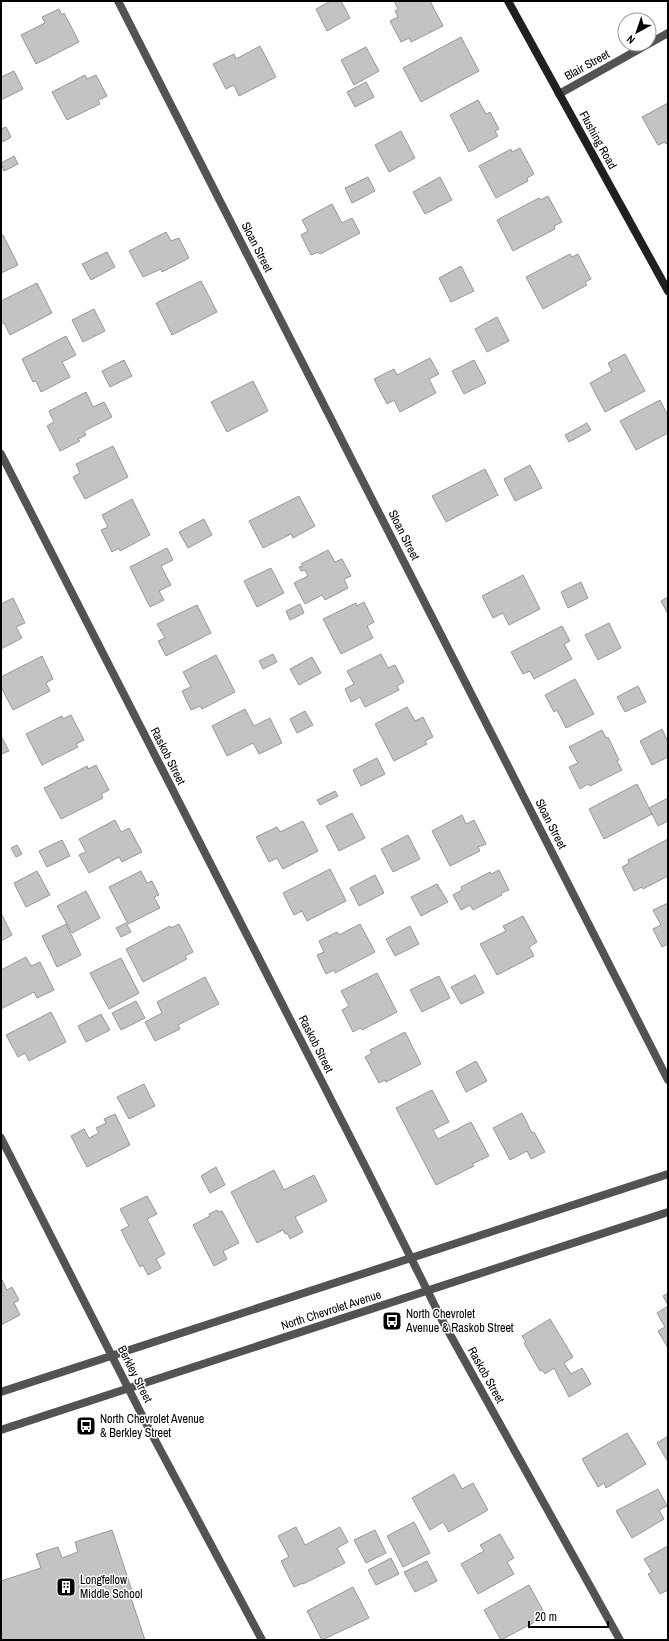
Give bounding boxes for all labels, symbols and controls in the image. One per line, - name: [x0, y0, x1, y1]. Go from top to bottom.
- north arrow: [617, 12, 657, 52]
- text: N: [624, 32, 638, 47]
- street label: Blair Street: [562, 46, 613, 84]
- street label: Flushing Road: [575, 108, 621, 172]
- street label: Sloan Street: [238, 219, 277, 275]
- street label: Sloan Street: [385, 507, 424, 563]
- street label: Raskob Street: [147, 725, 189, 788]
- street label: Sloan Street: [532, 796, 571, 852]
- street label: Raskob Street: [295, 1013, 337, 1076]
- street label: North Chevrolet Avenue: [279, 1286, 383, 1334]
- place label: North Chevrolet Avenue & Raskob Street: [405, 1306, 514, 1336]
- bus stop icon: North Chevrolet Avenue & Raskob Street: [381, 1310, 403, 1332]
- street label: Berkley Street: [114, 1343, 156, 1405]
- street label: Raskob Street: [464, 1344, 508, 1406]
- place label: North Chevrolet Avenue & Berkley Street: [100, 1411, 204, 1441]
- bus stop icon: North Chevrolet Avenue & Berkley Street: [75, 1415, 97, 1437]
- place label: Longfellow Middle School: [80, 1572, 142, 1602]
- building icon: Longfellow Middle School: [55, 1576, 77, 1598]
- scale bar: [529, 1603, 608, 1629]
- text: 20 m: [535, 1609, 557, 1625]

